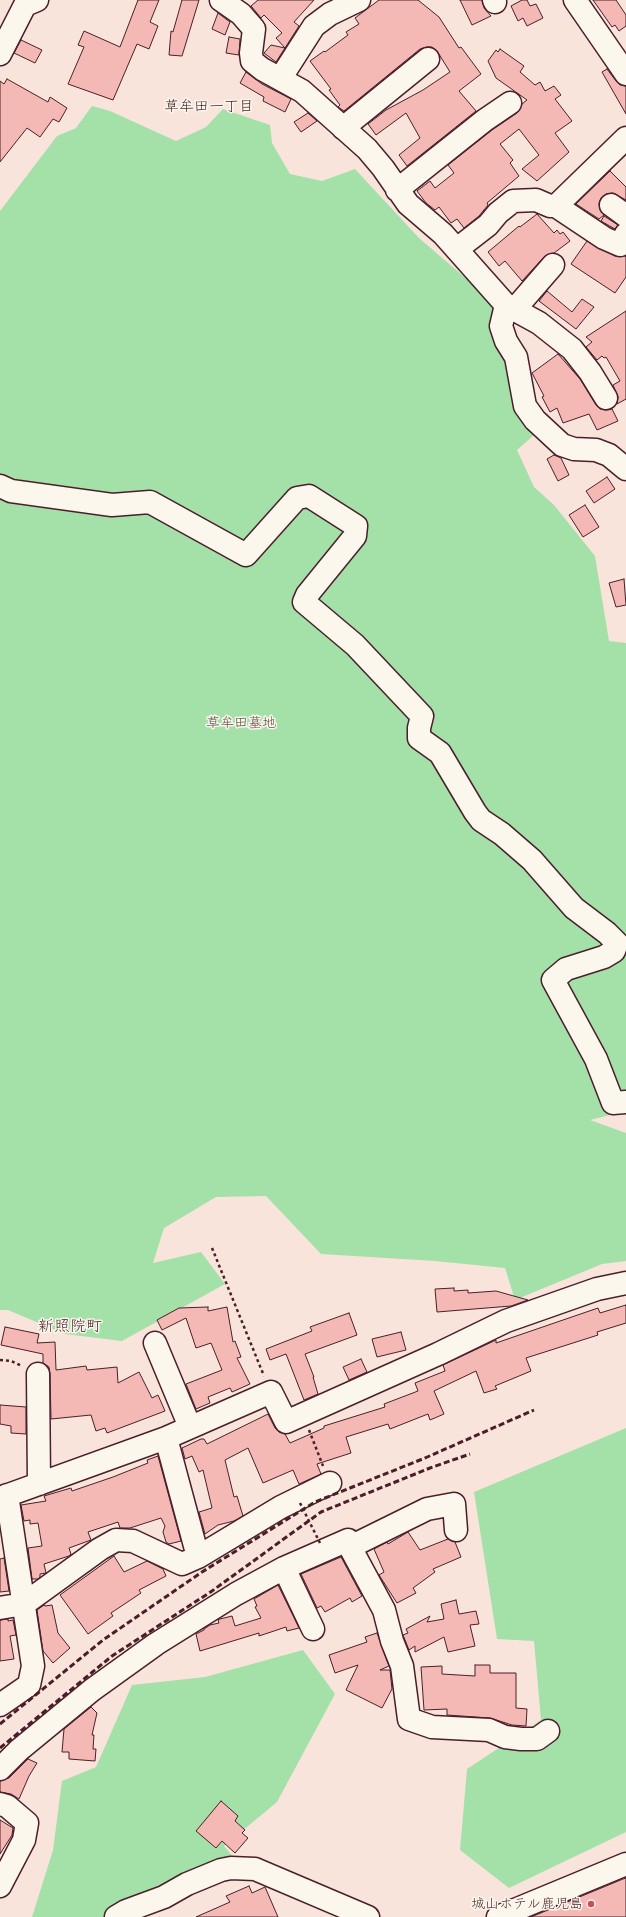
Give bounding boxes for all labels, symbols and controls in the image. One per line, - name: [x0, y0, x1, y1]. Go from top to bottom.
- district label: 草牟田一丁目: [164, 98, 254, 116]
- park label: 草牟田墓地: [206, 715, 276, 731]
- district label: 新照院町: [38, 1316, 102, 1336]
- place label: 城山ホテル鹿児島: [471, 1896, 583, 1912]
- marker: 城山ホテル鹿児島: [586, 1899, 596, 1909]

